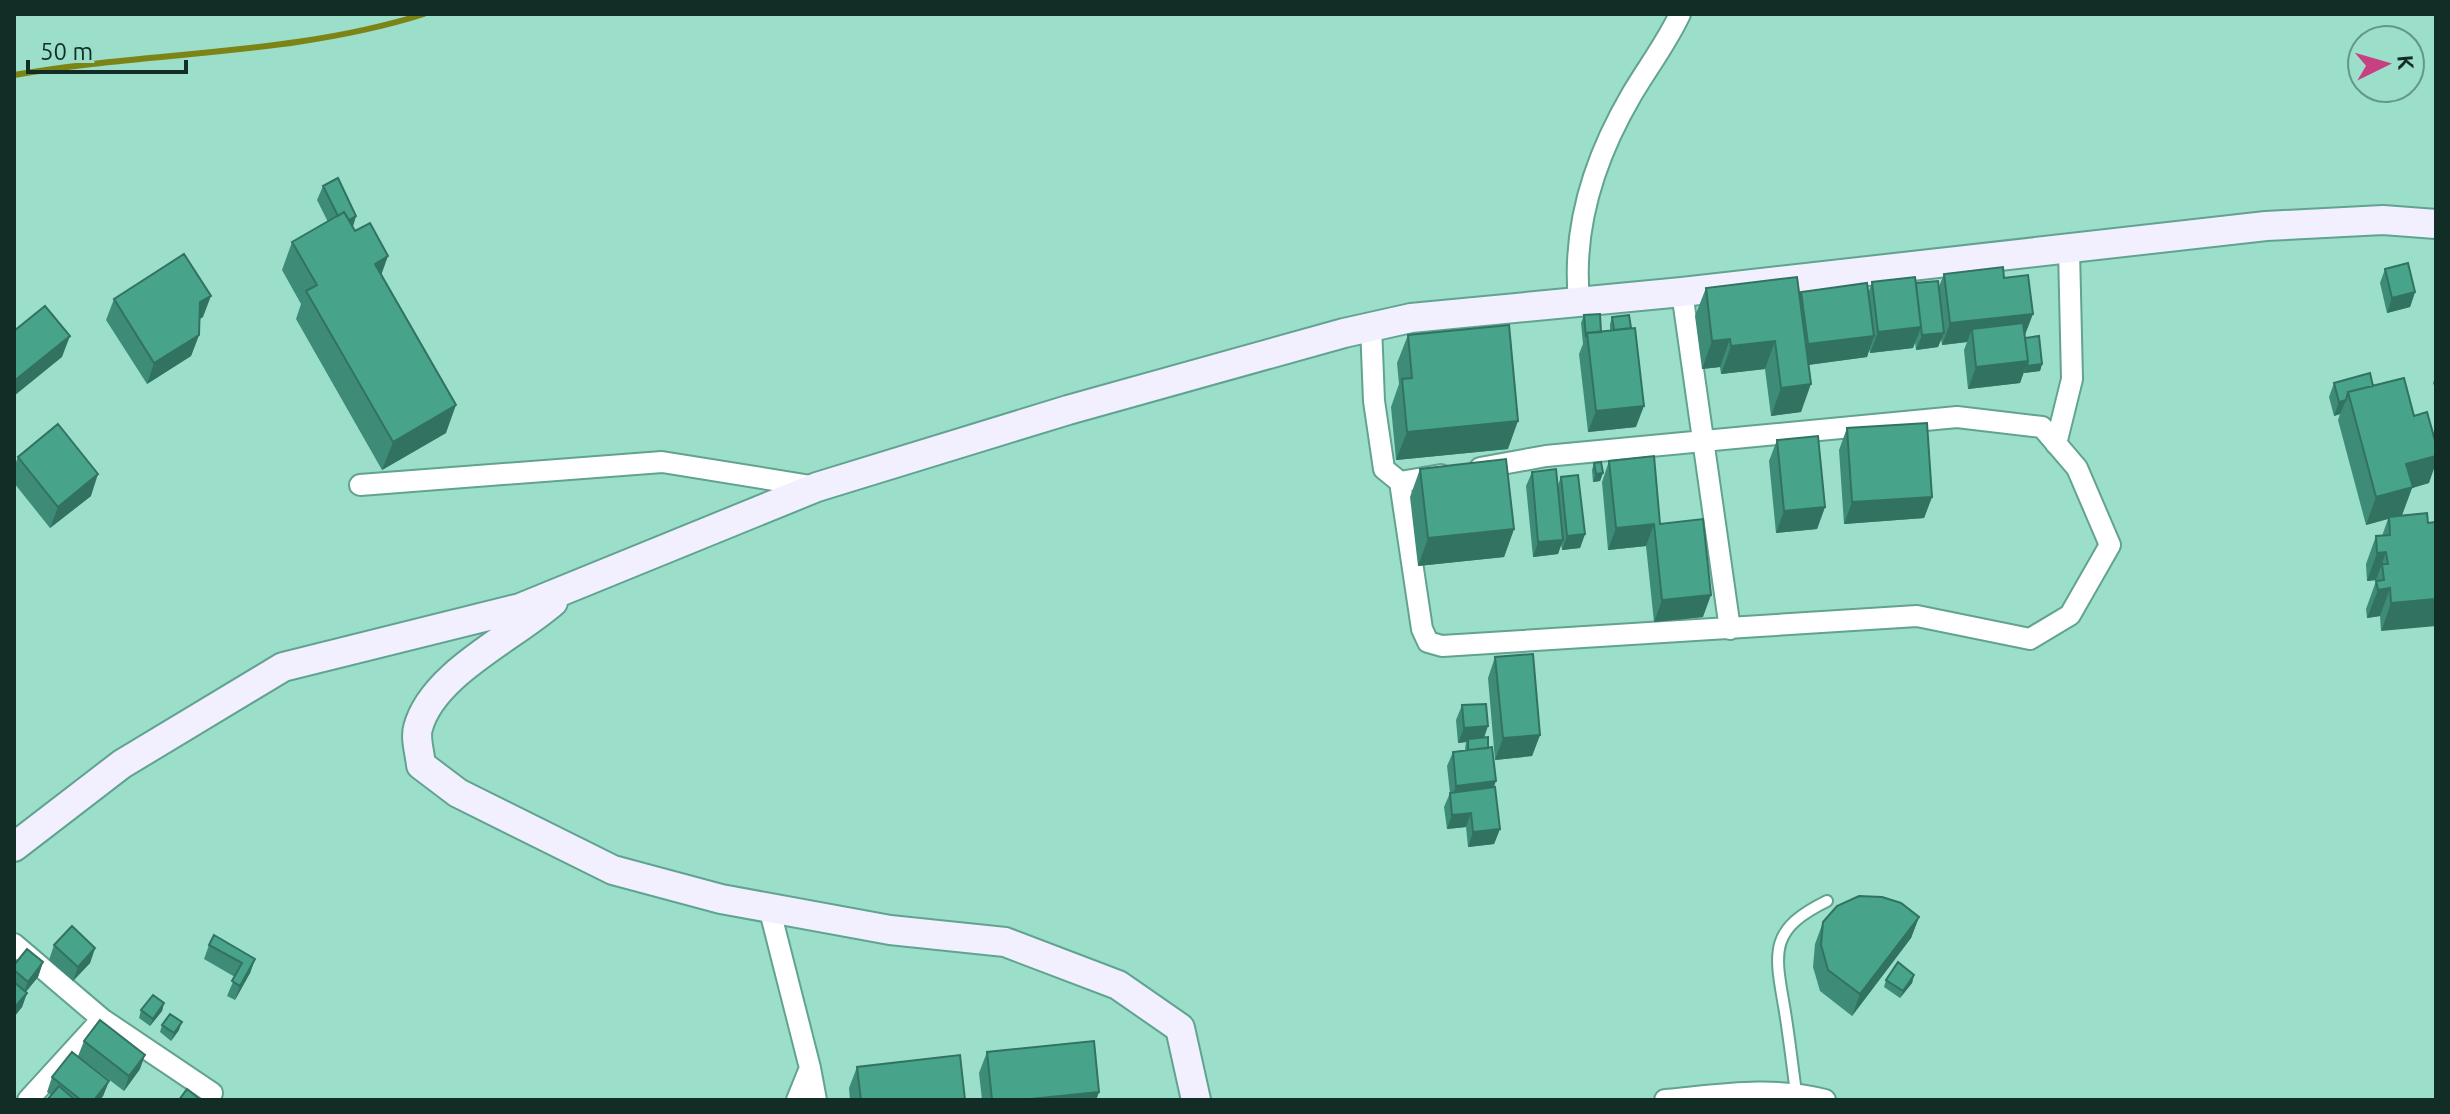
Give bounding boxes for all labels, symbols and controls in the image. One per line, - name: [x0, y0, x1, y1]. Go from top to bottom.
- scale bar: [28, 24, 186, 74]
- north arrow: [2346, 24, 2426, 104]
- text: 50 m: [40, 38, 93, 65]
- text: K: [2393, 54, 2420, 71]

